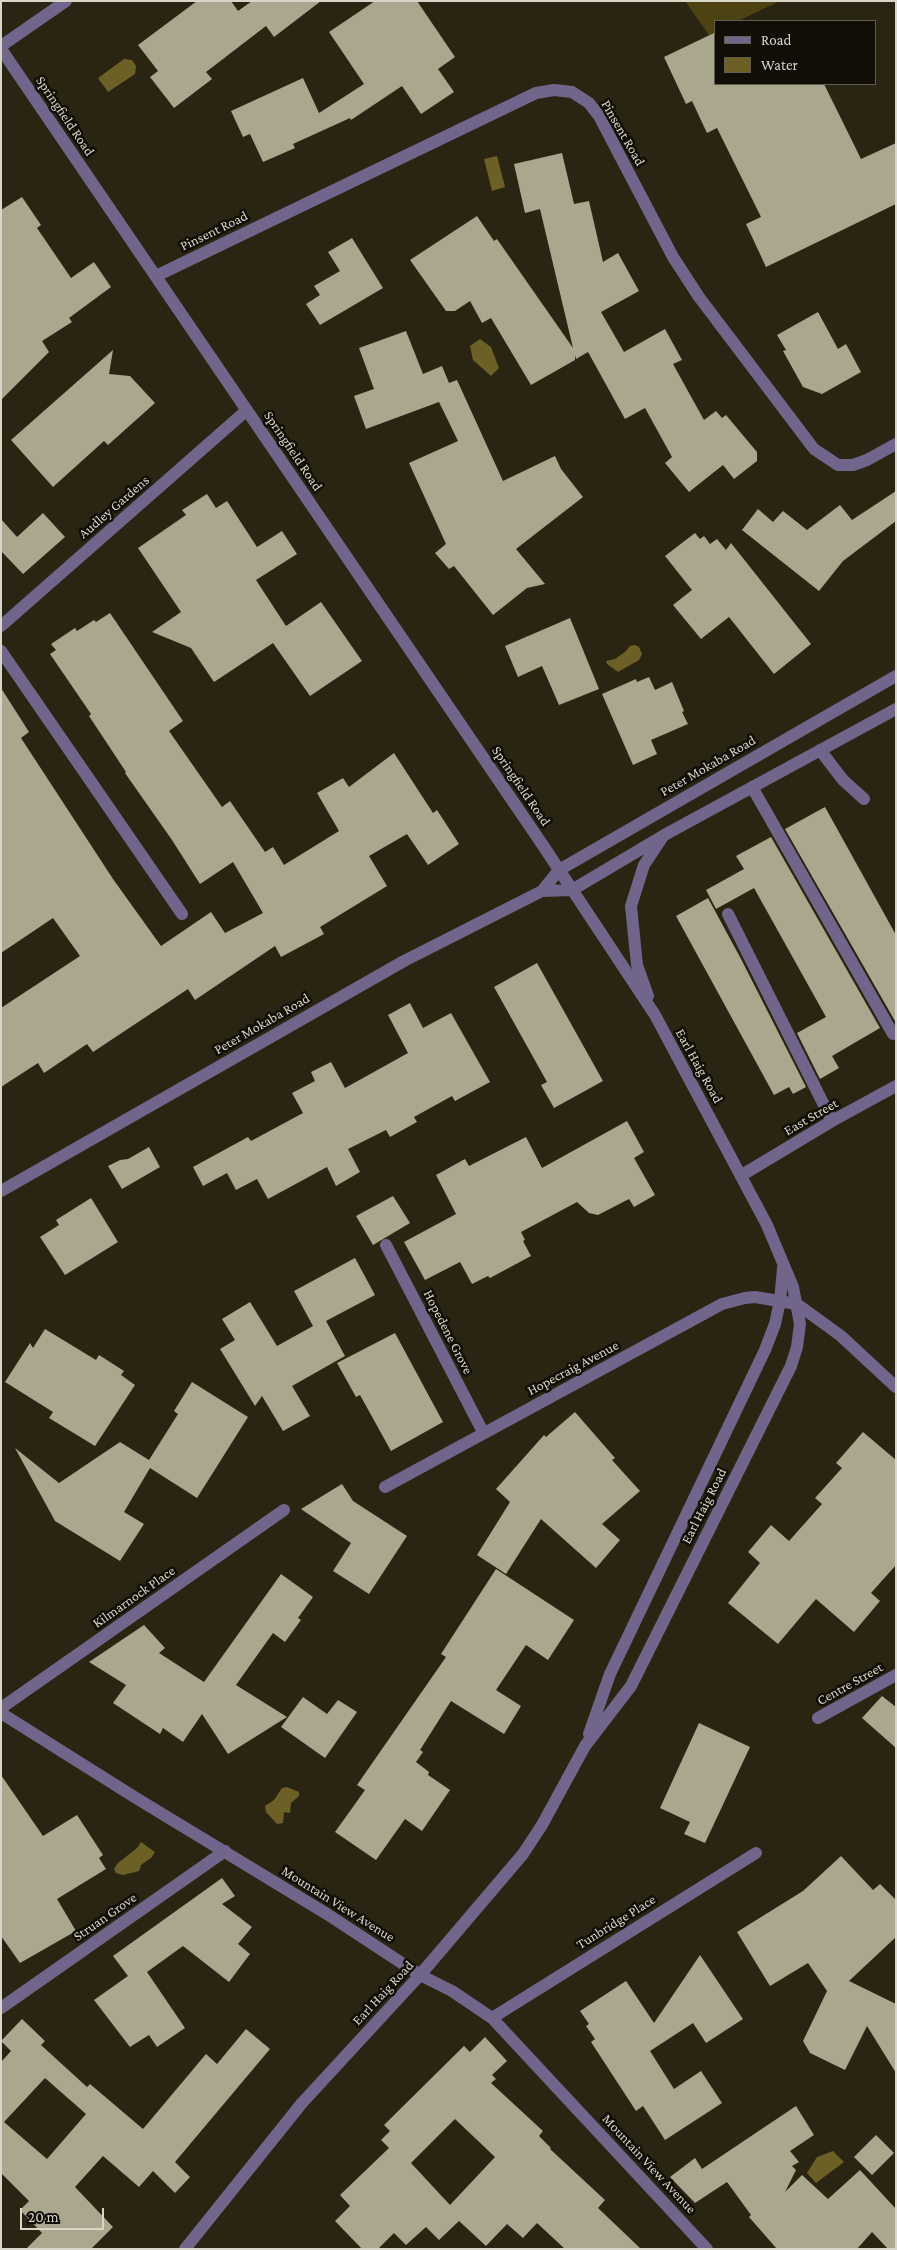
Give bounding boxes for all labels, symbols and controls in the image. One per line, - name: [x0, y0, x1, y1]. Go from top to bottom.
- legend: [714, 20, 877, 85]
- text: Road: [761, 32, 791, 48]
- text: Water: [761, 57, 798, 73]
- street label: Springfield Road: [32, 73, 98, 159]
- street label: Pinsent Road: [597, 97, 649, 169]
- street label: Pinsent Road: [178, 207, 250, 255]
- street label: Springfield Road: [260, 408, 326, 494]
- street label: Audley Gardens: [75, 472, 153, 542]
- street label: Peter Mokaba Road: [657, 732, 759, 800]
- street label: Springfield Road: [488, 743, 554, 829]
- street label: Peter Mokaba Road: [211, 990, 313, 1058]
- street label: Earl Haig Road: [672, 1026, 726, 1106]
- street label: East Street: [781, 1095, 841, 1139]
- street label: Hopedene Grove: [420, 1287, 476, 1377]
- street label: Hopecraig Avenue: [525, 1337, 621, 1399]
- street label: Earl Haig Road: [678, 1465, 730, 1547]
- street label: Kilmarnock Place: [90, 1562, 178, 1632]
- street label: Centre Street: [814, 1659, 886, 1709]
- street label: Mountain View Avenue: [278, 1862, 398, 1946]
- street label: Struan Grove: [70, 1889, 140, 1945]
- street label: Tunbridge Place: [573, 1891, 659, 1953]
- street label: Earl Haig Road: [349, 1957, 417, 2029]
- street label: Mountain View Avenue: [599, 2111, 699, 2217]
- scale bar: [22, 2198, 106, 2230]
- text: 20 m: [28, 2209, 59, 2225]

